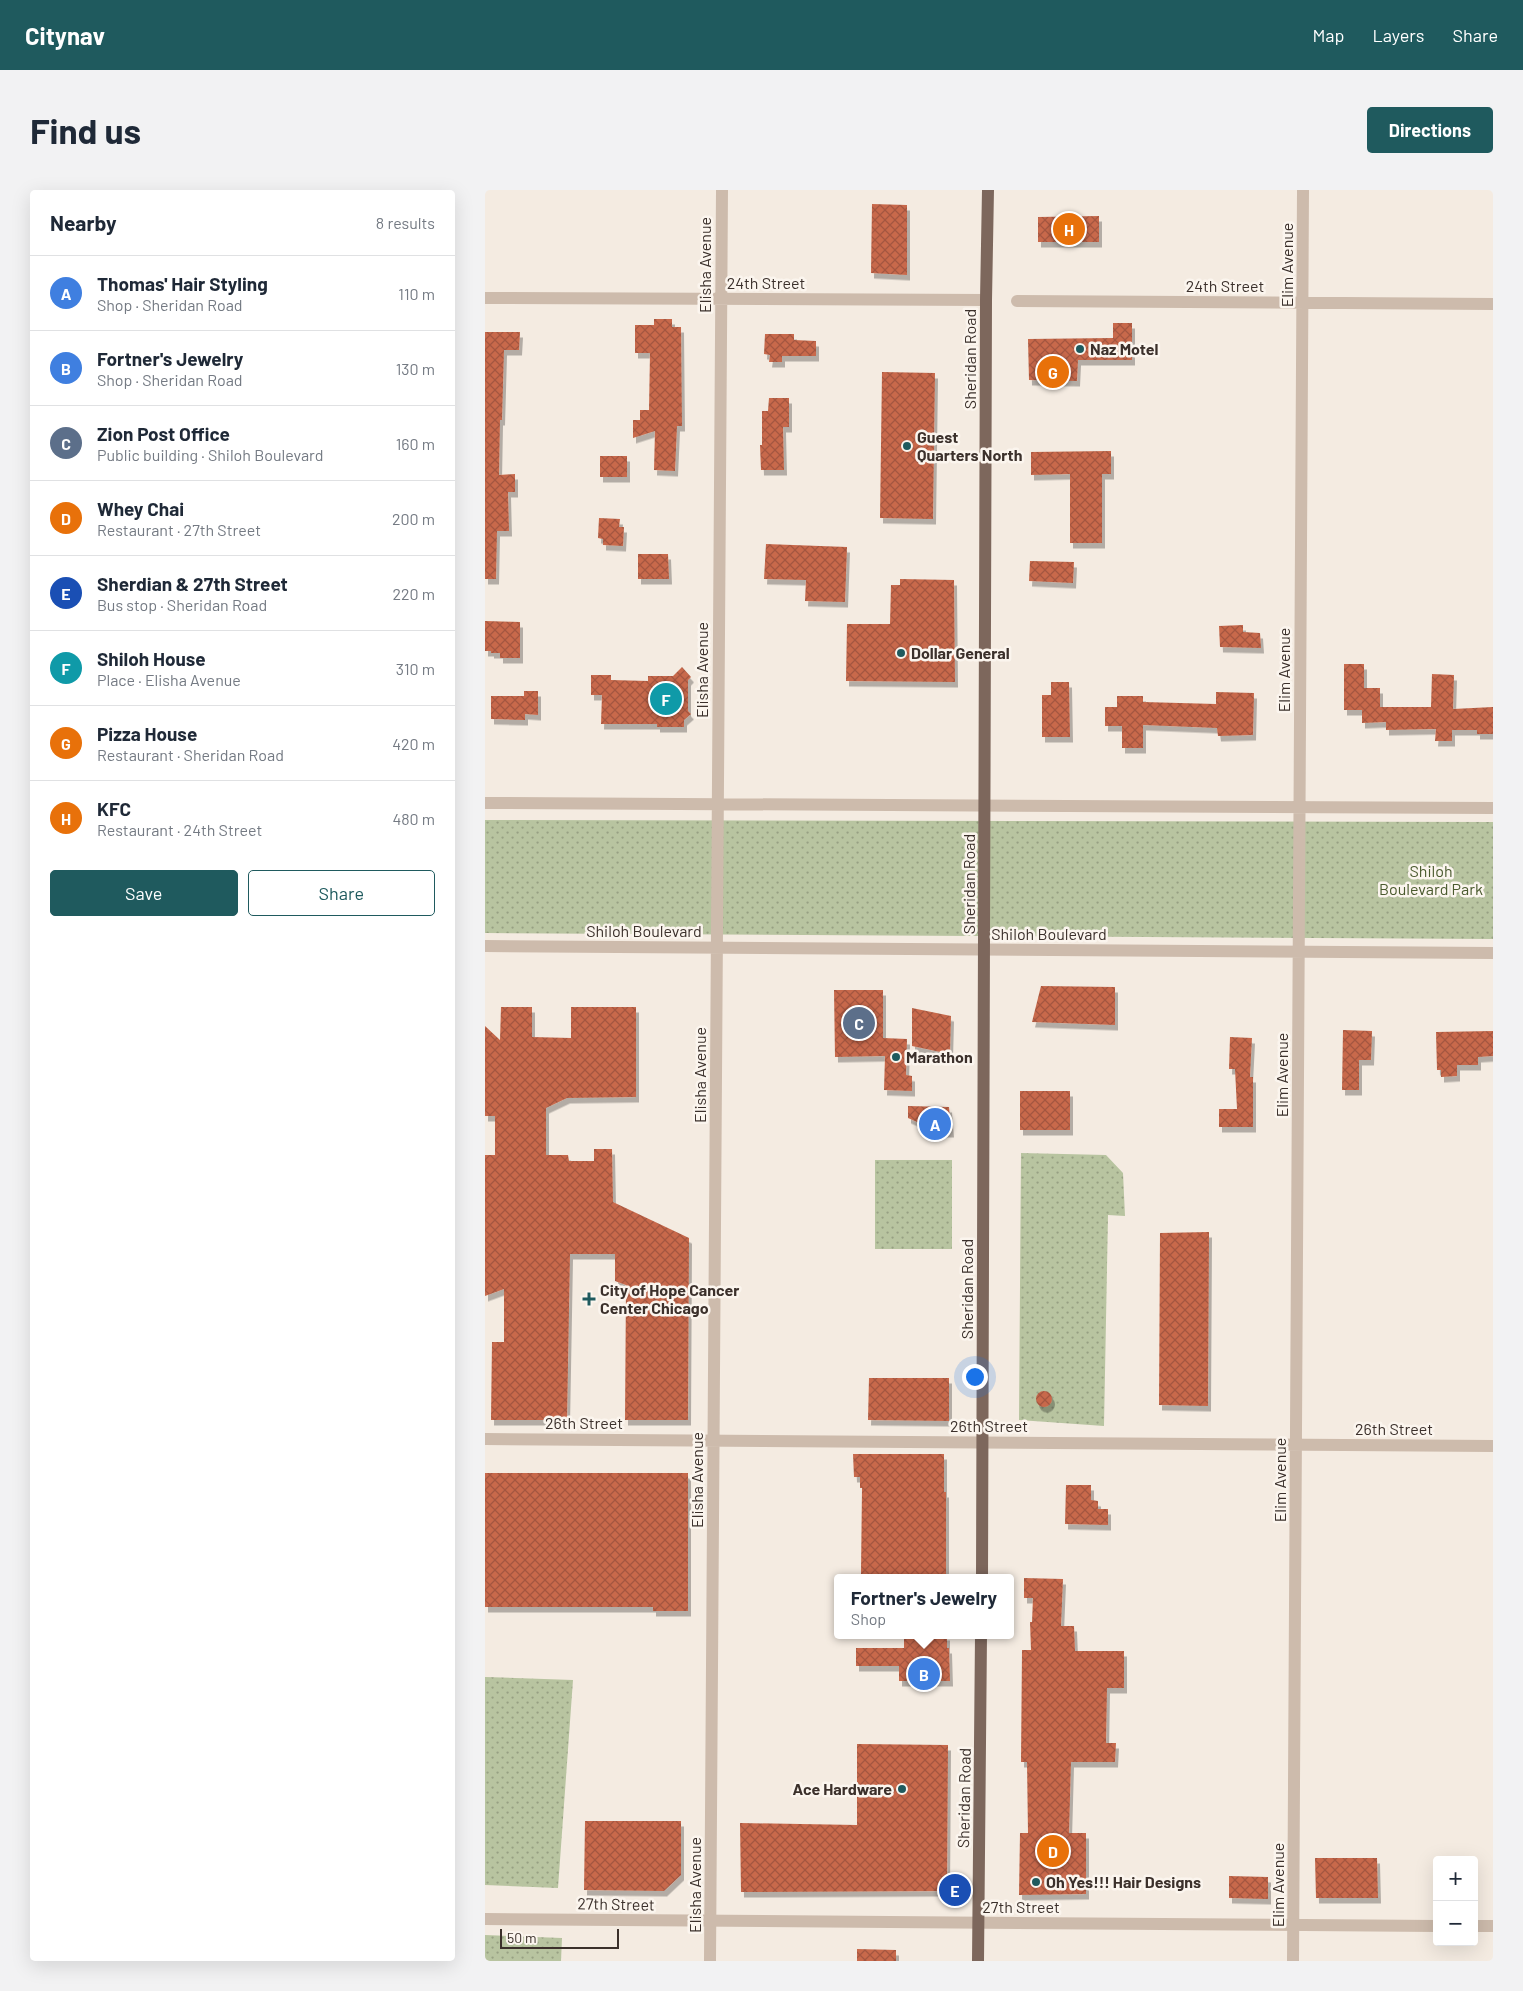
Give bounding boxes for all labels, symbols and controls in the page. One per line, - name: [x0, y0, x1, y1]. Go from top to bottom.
- text: Citynav: [25, 21, 105, 50]
- text: Map: [1312, 24, 1344, 46]
- text: Layers: [1372, 24, 1425, 46]
- text: Share: [1453, 24, 1498, 46]
- button: Directions: [1367, 107, 1493, 153]
- text: Find us: [30, 109, 141, 151]
- text: Nearby: [50, 210, 116, 235]
- pin: H: [1053, 210, 1085, 248]
- text: 8 results: [376, 213, 435, 232]
- street label: Elisha Avenue: [695, 217, 714, 313]
- street label: Elim Avenue: [1277, 223, 1296, 307]
- text: Thomas' Hair Styling: [97, 272, 268, 295]
- street label: 24th Street: [727, 273, 805, 292]
- street label: 24th Street: [1186, 276, 1264, 295]
- text: A: [61, 284, 71, 303]
- text: 110 m: [398, 284, 435, 303]
- text: Shop · Sheridan Road: [97, 295, 243, 314]
- street label: Sheridan Road: [960, 309, 979, 409]
- place label: Naz Motel: [1090, 339, 1158, 358]
- marker: Naz Motel: [1074, 343, 1086, 355]
- text: Fortner's Jewelry: [97, 347, 243, 370]
- pin: G: [1037, 353, 1069, 391]
- text: B: [61, 359, 71, 378]
- text: 130 m: [396, 359, 435, 378]
- text: Shop · Sheridan Road: [97, 370, 243, 389]
- text: Zion Post Office: [97, 422, 230, 445]
- place label: Guest Quarters North: [917, 427, 1022, 464]
- text: C: [61, 434, 71, 453]
- text: 160 m: [396, 434, 435, 453]
- marker: Guest Quarters North: [901, 440, 913, 452]
- text: Public building · Shiloh Boulevard: [97, 445, 324, 464]
- text: Whey Chai: [97, 497, 184, 520]
- text: D: [61, 509, 71, 528]
- text: 200 m: [392, 509, 435, 528]
- text: Restaurant · 27th Street: [97, 520, 261, 539]
- text: Sherdian & 27th Street: [97, 572, 288, 595]
- text: E: [61, 584, 71, 603]
- text: 220 m: [392, 584, 435, 603]
- text: Bus stop · Sheridan Road: [97, 595, 267, 614]
- street label: Elisha Avenue: [692, 622, 711, 718]
- street label: Elim Avenue: [1274, 628, 1293, 712]
- place label: Dollar General: [911, 643, 1010, 662]
- text: Shiloh House: [97, 647, 206, 670]
- marker: Dollar General: [895, 647, 907, 659]
- text: F: [62, 659, 70, 678]
- text: 310 m: [396, 659, 435, 678]
- text: Place · Elisha Avenue: [97, 670, 241, 689]
- pin: F: [650, 680, 682, 718]
- text: Pizza House: [97, 722, 197, 745]
- text: G: [61, 734, 71, 753]
- text: 420 m: [392, 734, 435, 753]
- text: Restaurant · Sheridan Road: [97, 745, 284, 764]
- text: KFC: [97, 797, 131, 820]
- text: H: [61, 809, 71, 828]
- text: 480 m: [392, 809, 435, 828]
- text: Restaurant · 24th Street: [97, 820, 262, 839]
- street label: Sheridan Road: [959, 834, 978, 934]
- park label: Shiloh Boulevard Park: [1379, 861, 1483, 898]
- button: Save: [50, 870, 238, 916]
- button: Share: [248, 870, 435, 916]
- street label: Shiloh Boulevard: [586, 921, 702, 940]
- street label: Shiloh Boulevard: [991, 924, 1107, 943]
- pin: C: [843, 1004, 875, 1042]
- street label: Elisha Avenue: [690, 1027, 709, 1123]
- street label: Elim Avenue: [1272, 1033, 1291, 1117]
- place label: Marathon: [906, 1047, 973, 1066]
- marker: Marathon: [890, 1051, 902, 1063]
- pin: A: [919, 1105, 951, 1143]
- street label: Sheridan Road: [957, 1239, 976, 1339]
- place label: City of Hope Cancer Center Chicago: [600, 1280, 739, 1317]
- marker: City of Hope Cancer Center Chicago: [582, 1292, 596, 1306]
- your location: [962, 1364, 988, 1390]
- street label: 26th Street: [545, 1413, 623, 1432]
- street label: 26th Street: [950, 1416, 1028, 1435]
- street label: 26th Street: [1355, 1419, 1433, 1438]
- street label: Elisha Avenue: [687, 1432, 706, 1528]
- street label: Elim Avenue: [1270, 1438, 1289, 1522]
- popup: [834, 1574, 1014, 1639]
- text: Fortner's Jewelry: [851, 1586, 997, 1609]
- text: Shop: [851, 1609, 886, 1628]
- pin: B: [908, 1655, 940, 1693]
- street label: Sheridan Road: [953, 1748, 974, 1848]
- place label: Ace Hardware: [792, 1779, 892, 1798]
- marker: Ace Hardware: [896, 1783, 908, 1795]
- pin: D: [1037, 1832, 1069, 1870]
- street label: Elisha Avenue: [685, 1837, 704, 1933]
- street label: Elim Avenue: [1268, 1843, 1287, 1927]
- map controls: [1433, 1856, 1478, 1946]
- button: +: [1433, 1856, 1478, 1901]
- pin: E: [939, 1871, 971, 1909]
- place label: Oh Yes!!! Hair Designs: [1046, 1872, 1201, 1891]
- marker: Oh Yes!!! Hair Designs: [1030, 1876, 1042, 1888]
- street label: 27th Street: [577, 1893, 655, 1914]
- street label: 27th Street: [982, 1897, 1060, 1916]
- button: −: [1433, 1901, 1478, 1946]
- scale bar: [500, 1926, 619, 1949]
- text: 50 m: [507, 1929, 536, 1946]

